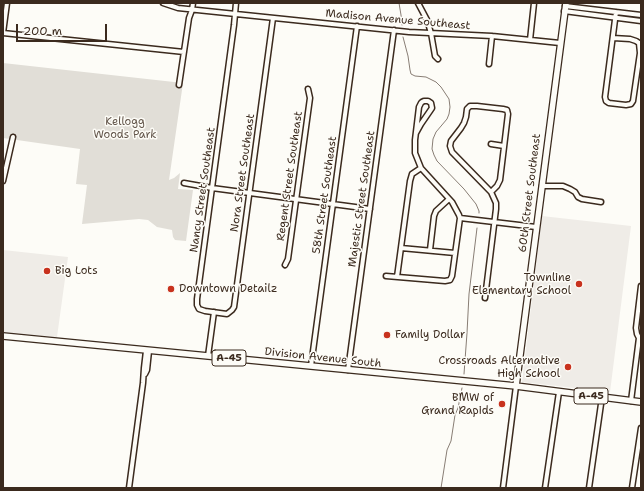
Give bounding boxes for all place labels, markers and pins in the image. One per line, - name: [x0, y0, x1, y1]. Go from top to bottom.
- place label: Big Lots: [55, 264, 98, 278]
- marker: Big Lots: [42, 266, 52, 276]
- place label: Townline Elementary School: [472, 271, 571, 297]
- marker: Townline Elementary School: [574, 279, 584, 289]
- place label: Downtown Detailz: [179, 282, 277, 296]
- marker: Downtown Detailz: [166, 284, 176, 294]
- place label: Family Dollar: [395, 328, 465, 342]
- marker: Family Dollar: [382, 330, 392, 340]
- place label: Crossroads Alternative High School: [439, 354, 560, 380]
- marker: Crossroads Alternative High School: [563, 362, 573, 372]
- place label: BMW of Grand Rapids: [421, 391, 494, 417]
- marker: BMW of Grand Rapids: [497, 399, 507, 409]

